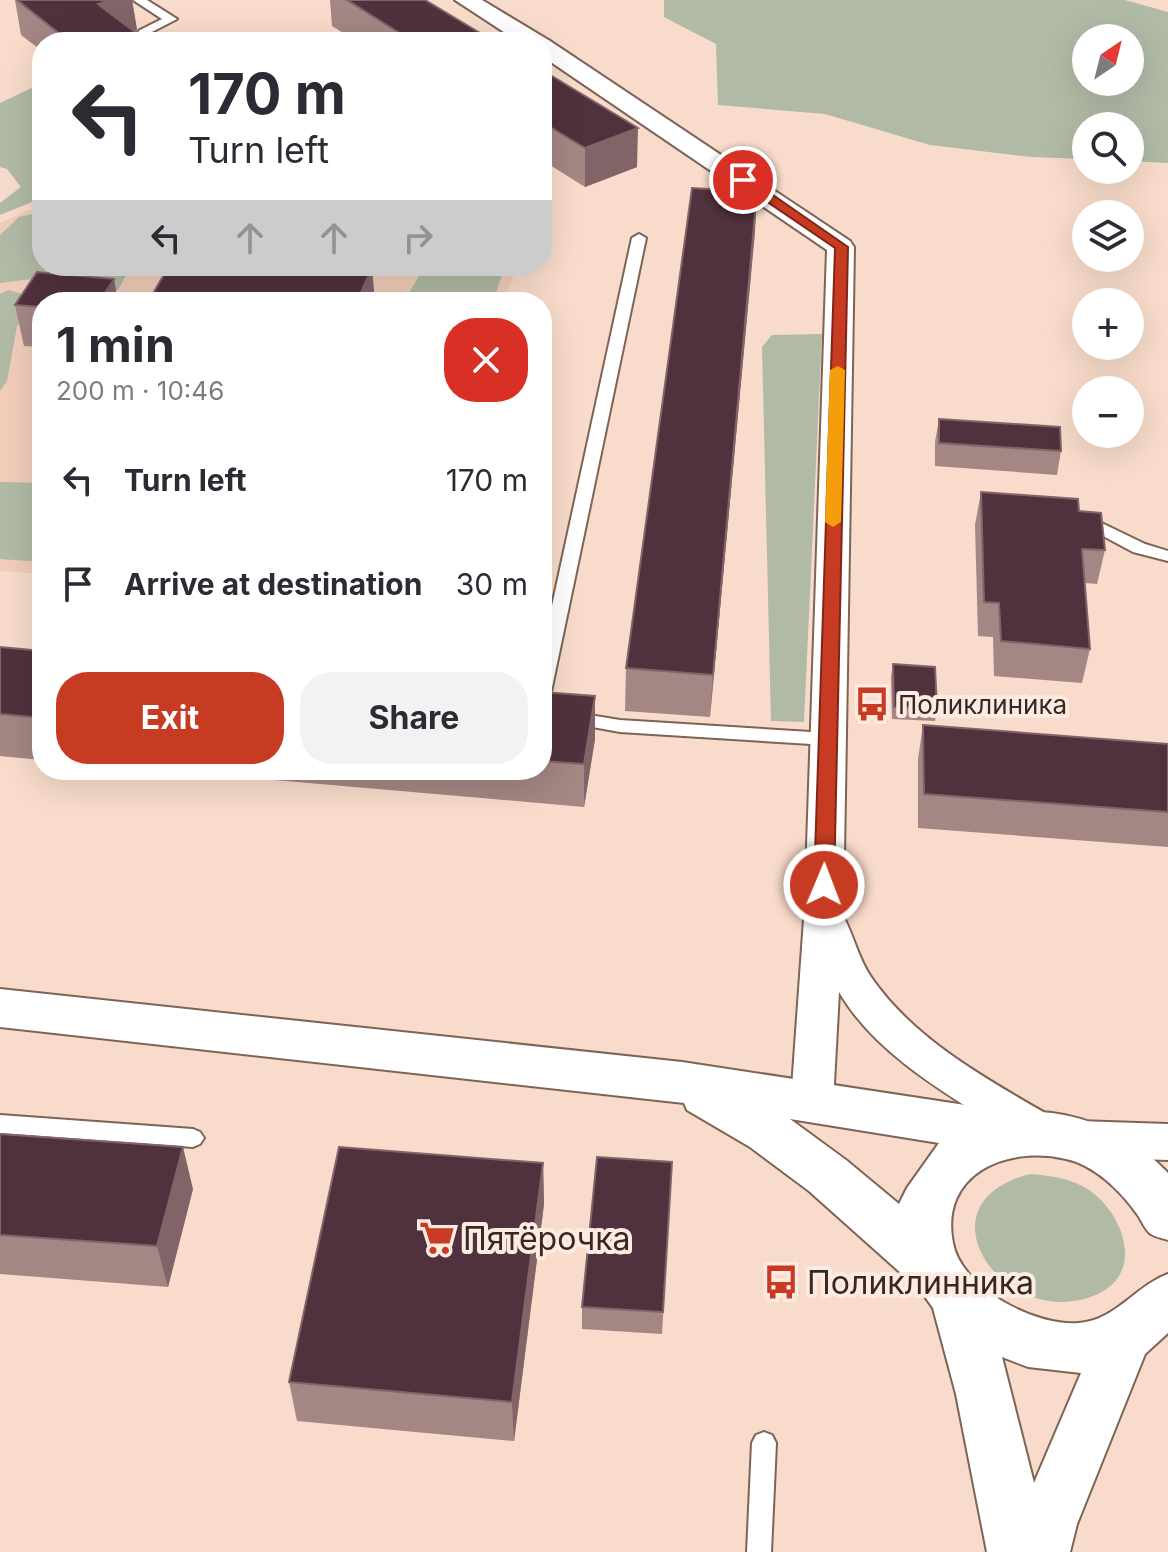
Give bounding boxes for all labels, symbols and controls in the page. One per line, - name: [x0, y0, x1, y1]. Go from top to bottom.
- north arrow: [1072, 24, 1144, 96]
- map controls: [1072, 24, 1144, 448]
- text: 170 m: [188, 60, 346, 128]
- icon: left: [56, 64, 160, 168]
- button: search: [1072, 112, 1144, 184]
- text: Turn left: [188, 128, 329, 172]
- pin: [709, 146, 777, 214]
- icon: arrive: [721, 158, 765, 202]
- button: layers: [1072, 200, 1144, 272]
- icon: left: [144, 216, 188, 260]
- icon: ahead: [228, 216, 272, 260]
- icon: ahead: [312, 216, 356, 260]
- icon: right: [396, 216, 440, 260]
- button: +: [1072, 288, 1144, 360]
- text: 1 min: [56, 315, 175, 374]
- button: close: [444, 318, 528, 402]
- text: 200 m · 10:46: [56, 375, 224, 406]
- button: −: [1072, 376, 1144, 448]
- icon: left: [56, 458, 100, 502]
- text: Turn left: [124, 462, 246, 498]
- text: 170 m: [446, 462, 528, 498]
- icon: arrive: [56, 562, 100, 606]
- text: Arrive at destination: [124, 566, 422, 602]
- text: 30 m: [456, 566, 528, 602]
- button: Exit: [56, 672, 284, 764]
- button: Share: [300, 672, 528, 764]
- bus stop icon: Поликлиника: [853, 685, 891, 723]
- place label: Поликлиника: [898, 689, 1067, 720]
- position arrow: [782, 843, 866, 927]
- supermarket icon: Пятёрочка: [418, 1219, 456, 1257]
- place label: Пятёрочка: [463, 1219, 630, 1258]
- bus stop icon: Поликлинника: [762, 1263, 800, 1301]
- place label: Поликлинника: [807, 1263, 1034, 1302]

